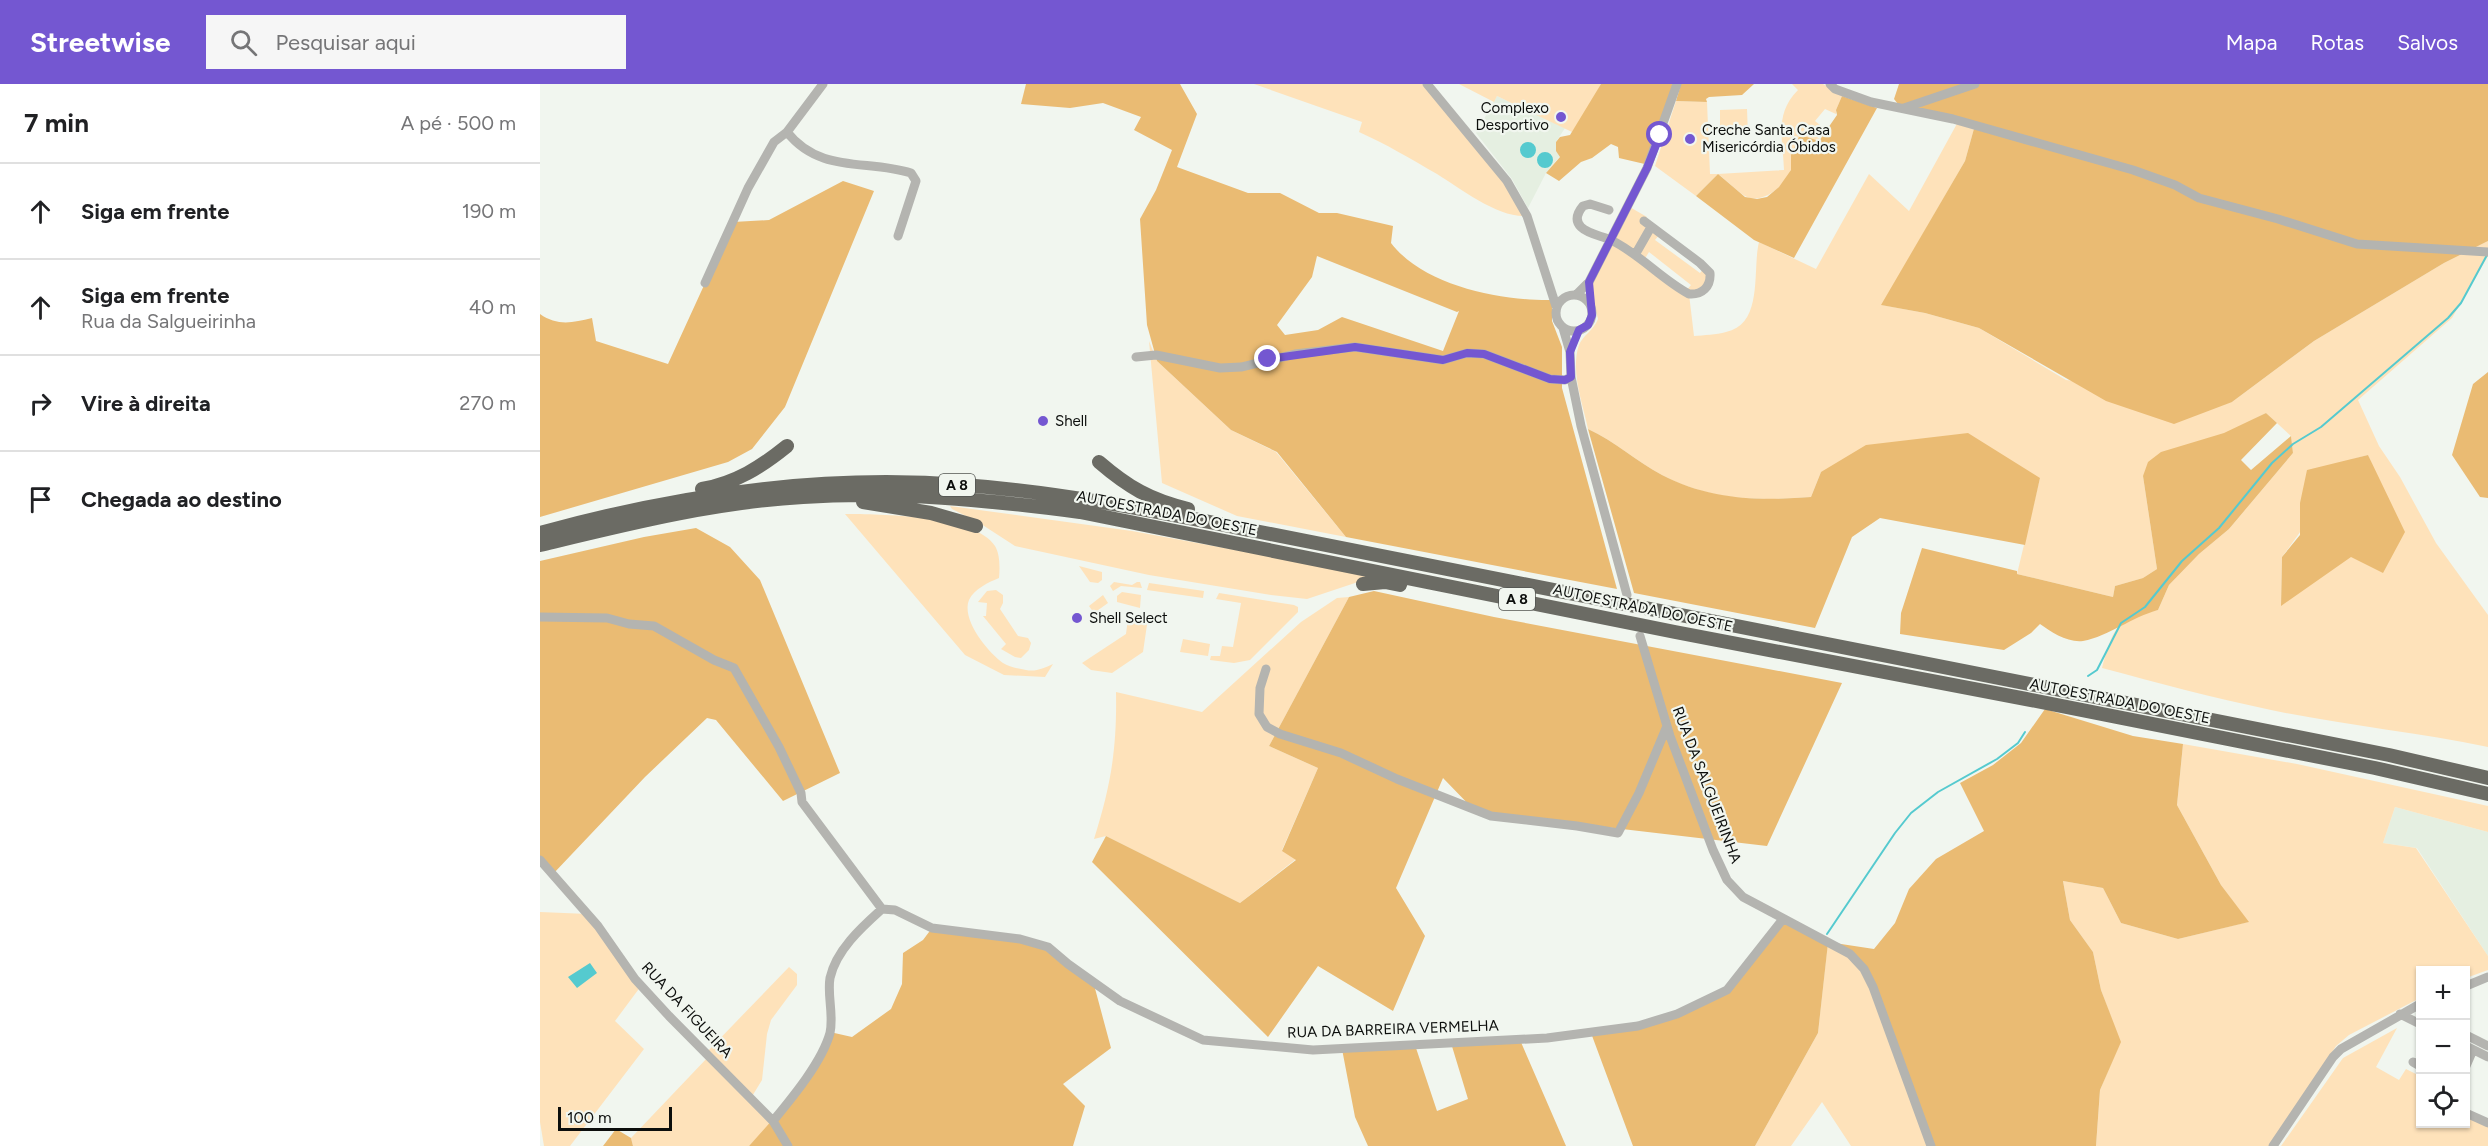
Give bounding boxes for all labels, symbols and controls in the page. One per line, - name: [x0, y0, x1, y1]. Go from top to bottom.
- search box: [206, 15, 626, 69]
- text: Streetwise: [30, 25, 170, 59]
- icon: search: [227, 26, 260, 59]
- text: Pesquisar aqui: [275, 29, 416, 56]
- text: Mapa: [2226, 30, 2277, 55]
- text: Rotas: [2310, 30, 2364, 55]
- text: Salvos: [2397, 30, 2458, 55]
- place label: Complexo Desportivo: [1475, 99, 1549, 134]
- text: 7 min: [24, 107, 89, 139]
- marker: Complexo Desportivo: [1554, 110, 1568, 124]
- text: A pé · 500 m: [401, 111, 516, 135]
- route start: [1646, 121, 1672, 147]
- place label: Creche Santa Casa Misericórdia Óbidos: [1702, 121, 1836, 156]
- marker: Creche Santa Casa Misericórdia Óbidos: [1683, 132, 1697, 146]
- icon: ahead: [24, 195, 57, 228]
- text: Siga em frente: [81, 198, 229, 225]
- text: 190 m: [462, 199, 516, 223]
- text: Siga em frente: [81, 282, 229, 309]
- icon: ahead: [24, 291, 57, 324]
- text: 40 m: [469, 295, 516, 319]
- text: Rua da Salgueirinha: [81, 309, 256, 333]
- route end: [1254, 345, 1280, 371]
- icon: right: [24, 387, 57, 420]
- text: Vire à direita: [81, 390, 211, 417]
- text: 270 m: [459, 391, 516, 415]
- place label: Shell: [1055, 412, 1087, 430]
- marker: Shell: [1036, 414, 1050, 428]
- road number: A 8: [939, 474, 975, 496]
- icon: arrive: [24, 483, 57, 516]
- text: Chegada ao destino: [81, 486, 282, 513]
- street label: AUTOESTRADA DO OESTE: [1075, 487, 1259, 539]
- street label: AUTOESTRADA DO OESTE: [1552, 580, 1734, 636]
- road number: A 8: [1499, 588, 1535, 610]
- place label: Shell Select: [1089, 609, 1168, 627]
- marker: Shell Select: [1070, 611, 1084, 625]
- street label: AUTOESTRADA DO OESTE: [2028, 675, 2212, 727]
- street label: RUA DA SALGUEIRINHA: [1669, 704, 1745, 866]
- street label: RUA DA FIGUEIRA: [638, 958, 736, 1062]
- map controls: [2416, 966, 2470, 1128]
- button: +: [2416, 966, 2470, 1020]
- street label: RUA DA BARREIRA VERMELHA: [1287, 1016, 1499, 1042]
- button: −: [2416, 1020, 2470, 1074]
- button: locate: [2416, 1074, 2470, 1128]
- scale bar: [558, 1104, 672, 1132]
- text: 100 m: [567, 1108, 612, 1127]

